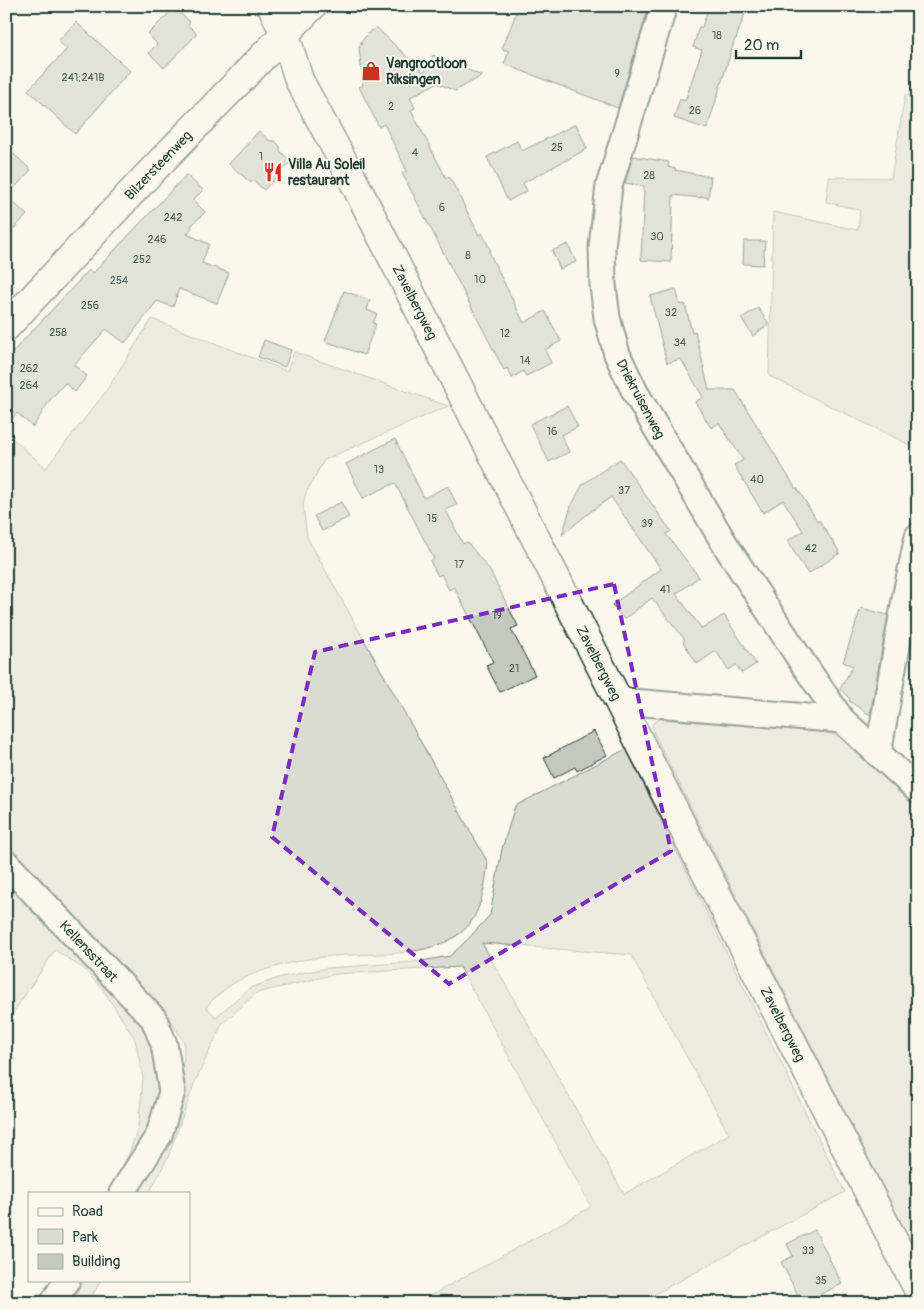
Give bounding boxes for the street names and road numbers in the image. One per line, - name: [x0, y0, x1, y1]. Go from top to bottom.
- street label: Bilzersteenweg: [121, 127, 196, 204]
- street label: Zavelbergweg: [388, 262, 441, 343]
- street label: Driekruisenweg: [612, 357, 669, 442]
- street label: Zavelbergweg: [572, 623, 625, 704]
- street label: Kellensstraat: [56, 917, 122, 986]
- street label: Zavelbergweg: [756, 984, 809, 1065]

